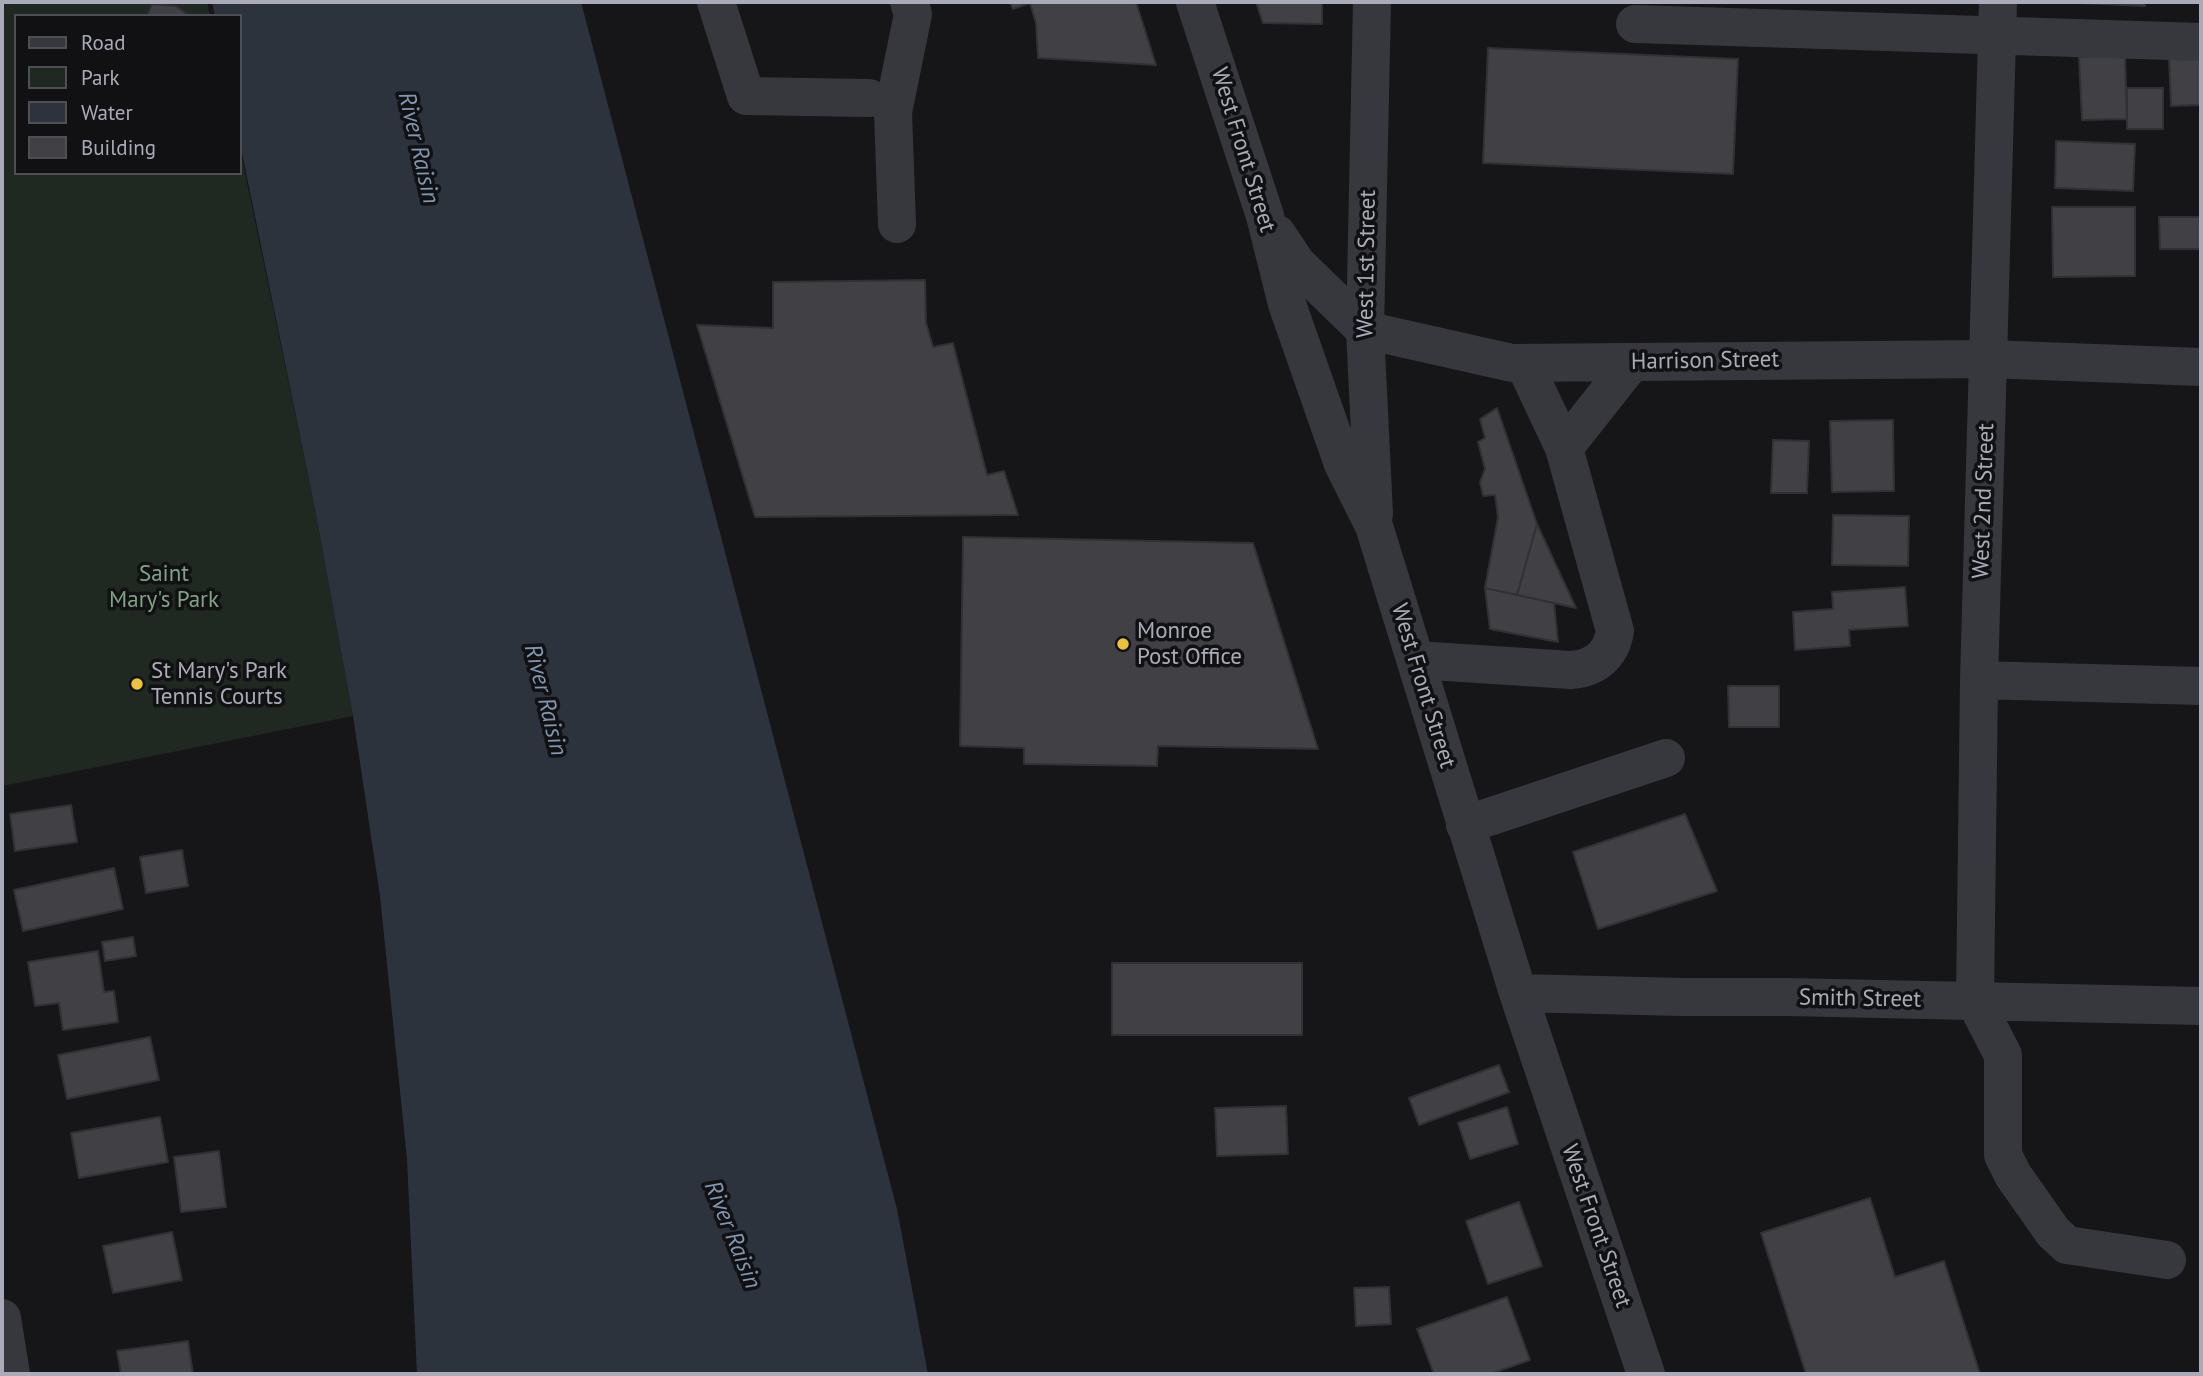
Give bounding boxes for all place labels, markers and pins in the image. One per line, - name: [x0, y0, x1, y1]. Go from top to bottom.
- place label: Monroe Post Office: [1137, 617, 1242, 671]
- marker: Monroe Post Office: [1115, 636, 1131, 652]
- place label: St Mary's Park Tennis Courts: [151, 657, 287, 711]
- marker: St Mary's Park Tennis Courts: [129, 676, 145, 692]

